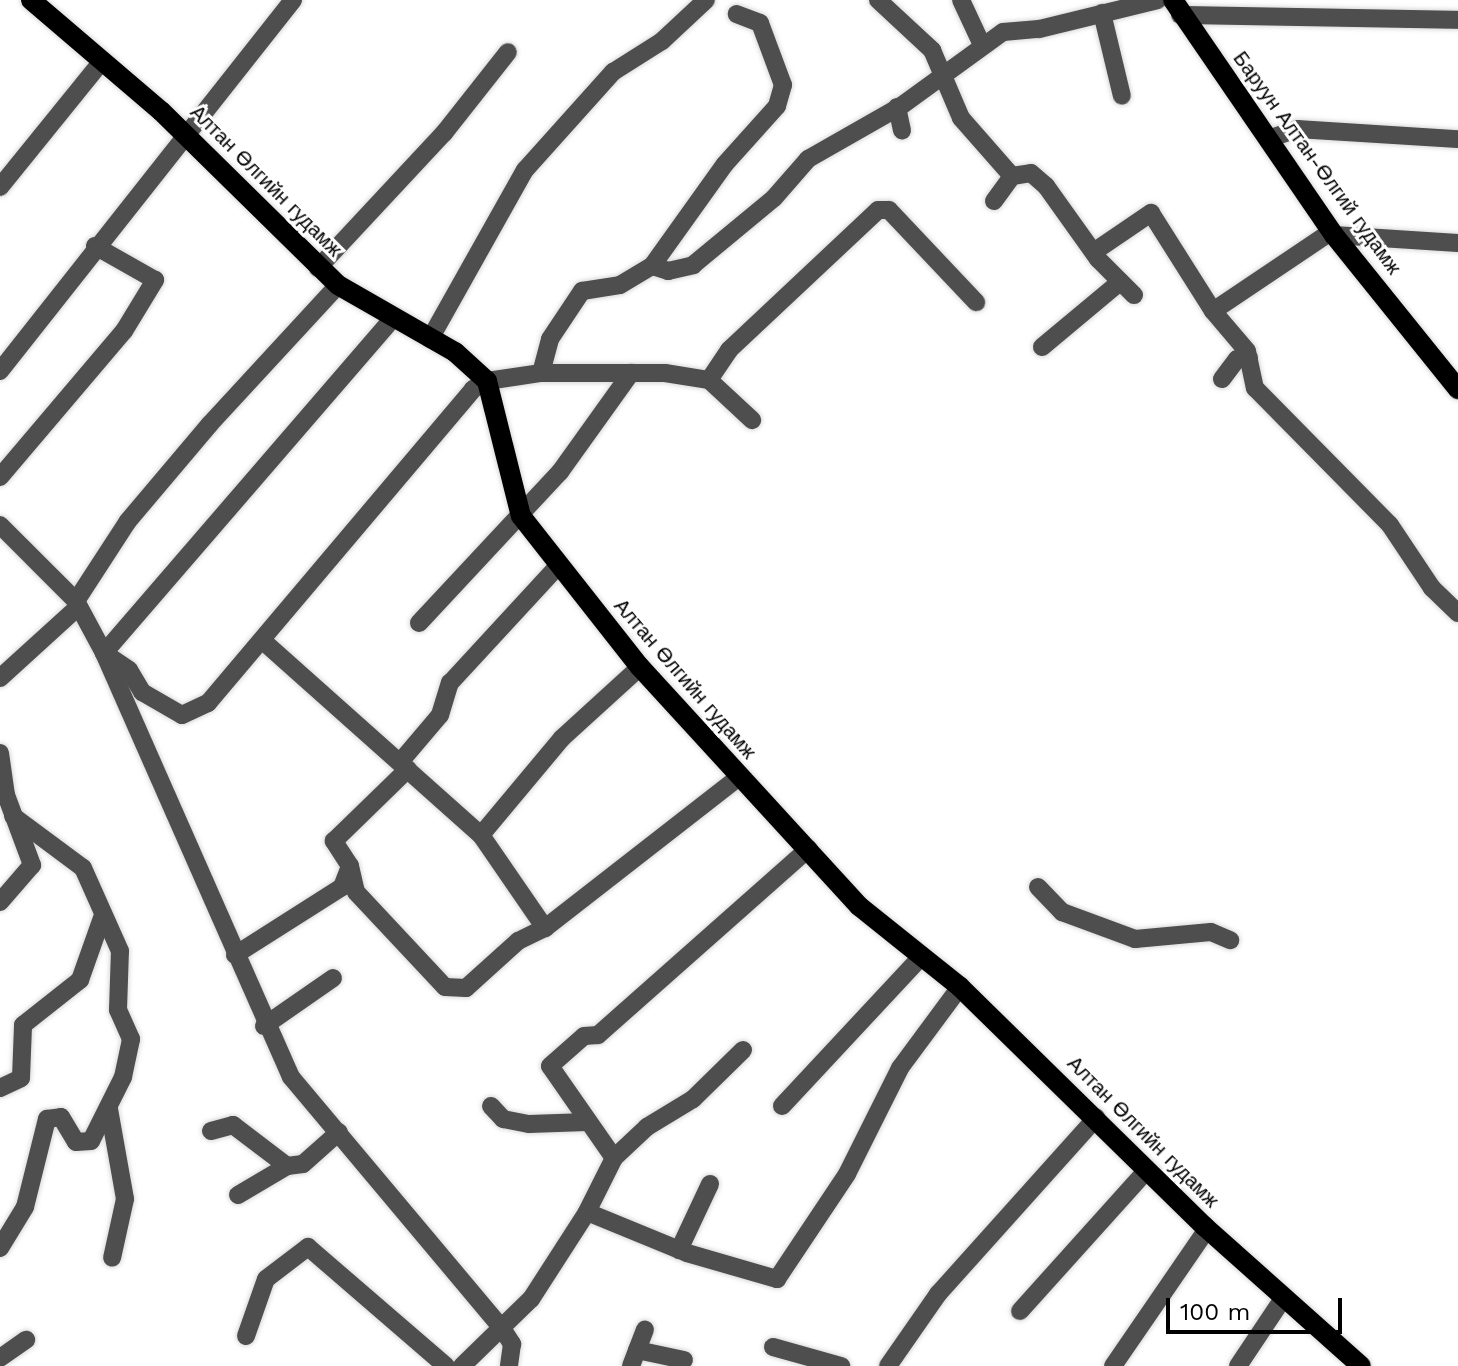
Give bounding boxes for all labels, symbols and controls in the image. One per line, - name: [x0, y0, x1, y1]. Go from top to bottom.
- street label: Баруун Алтан-Өлгий гудамж: [1228, 47, 1406, 279]
- street label: Алтан Өлгийн гудамж: [185, 100, 347, 262]
- street label: Алтан Өлгийн гудамж: [609, 594, 761, 764]
- street label: Алтан Өлгийн гудамж: [1062, 1051, 1224, 1213]
- scale bar: [1170, 1282, 1346, 1332]
- text: 100 m: [1180, 1298, 1250, 1326]

